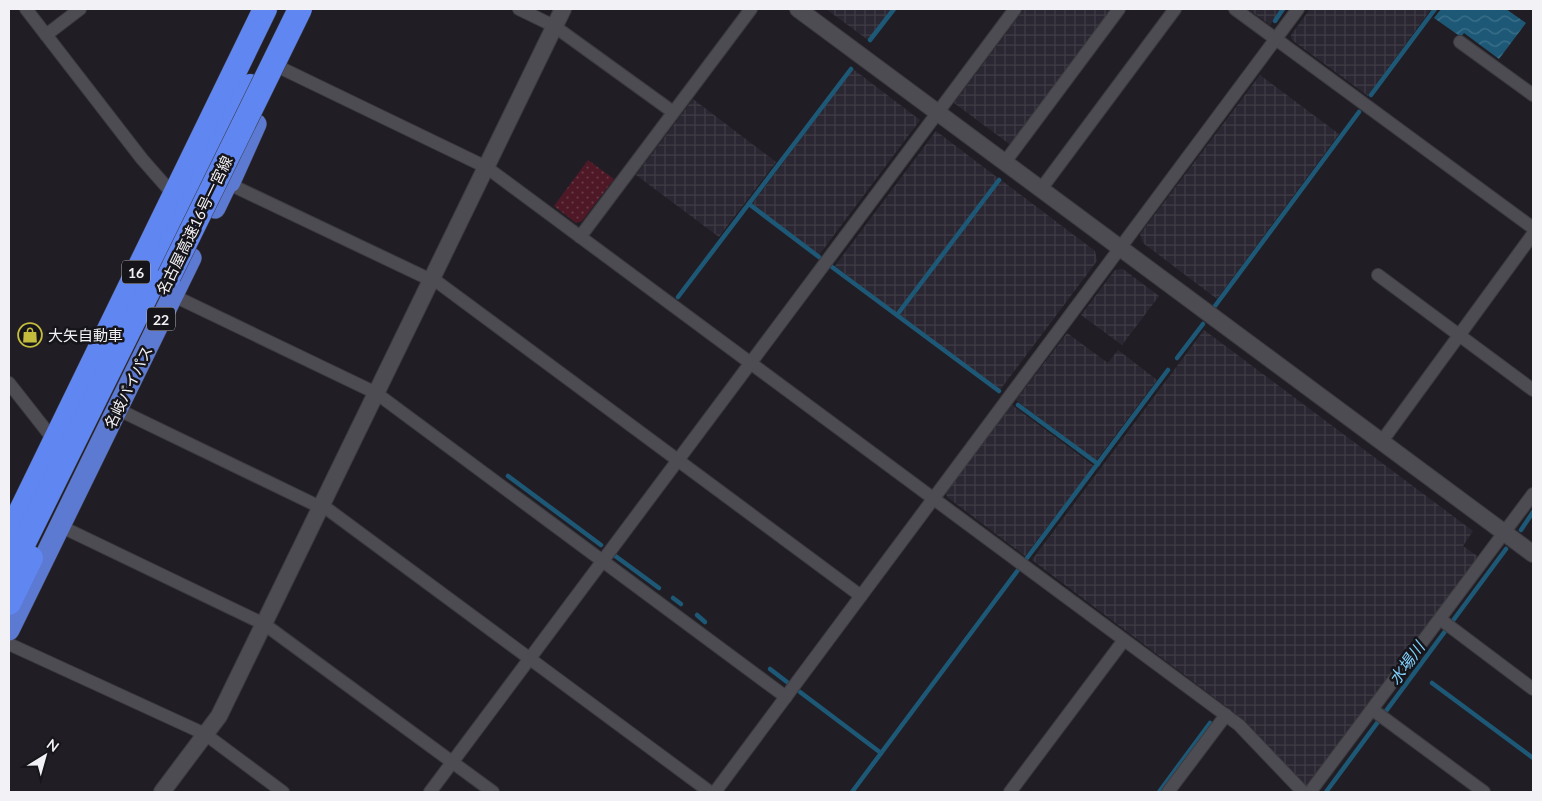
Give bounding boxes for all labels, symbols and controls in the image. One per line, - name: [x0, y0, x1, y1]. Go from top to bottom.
- street label: 名古屋高速16号一宮線: [153, 153, 235, 297]
- road number: 16: [122, 260, 150, 284]
- road number: 22: [147, 308, 175, 330]
- shop icon: 大矢自動車: [17, 322, 43, 348]
- place label: 大矢自動車: [48, 326, 123, 344]
- street label: 名岐バイパス: [100, 343, 156, 431]
- water label: 水場川: [1384, 636, 1429, 688]
- north arrow: [20, 731, 70, 781]
- text: N: [44, 735, 63, 755]

